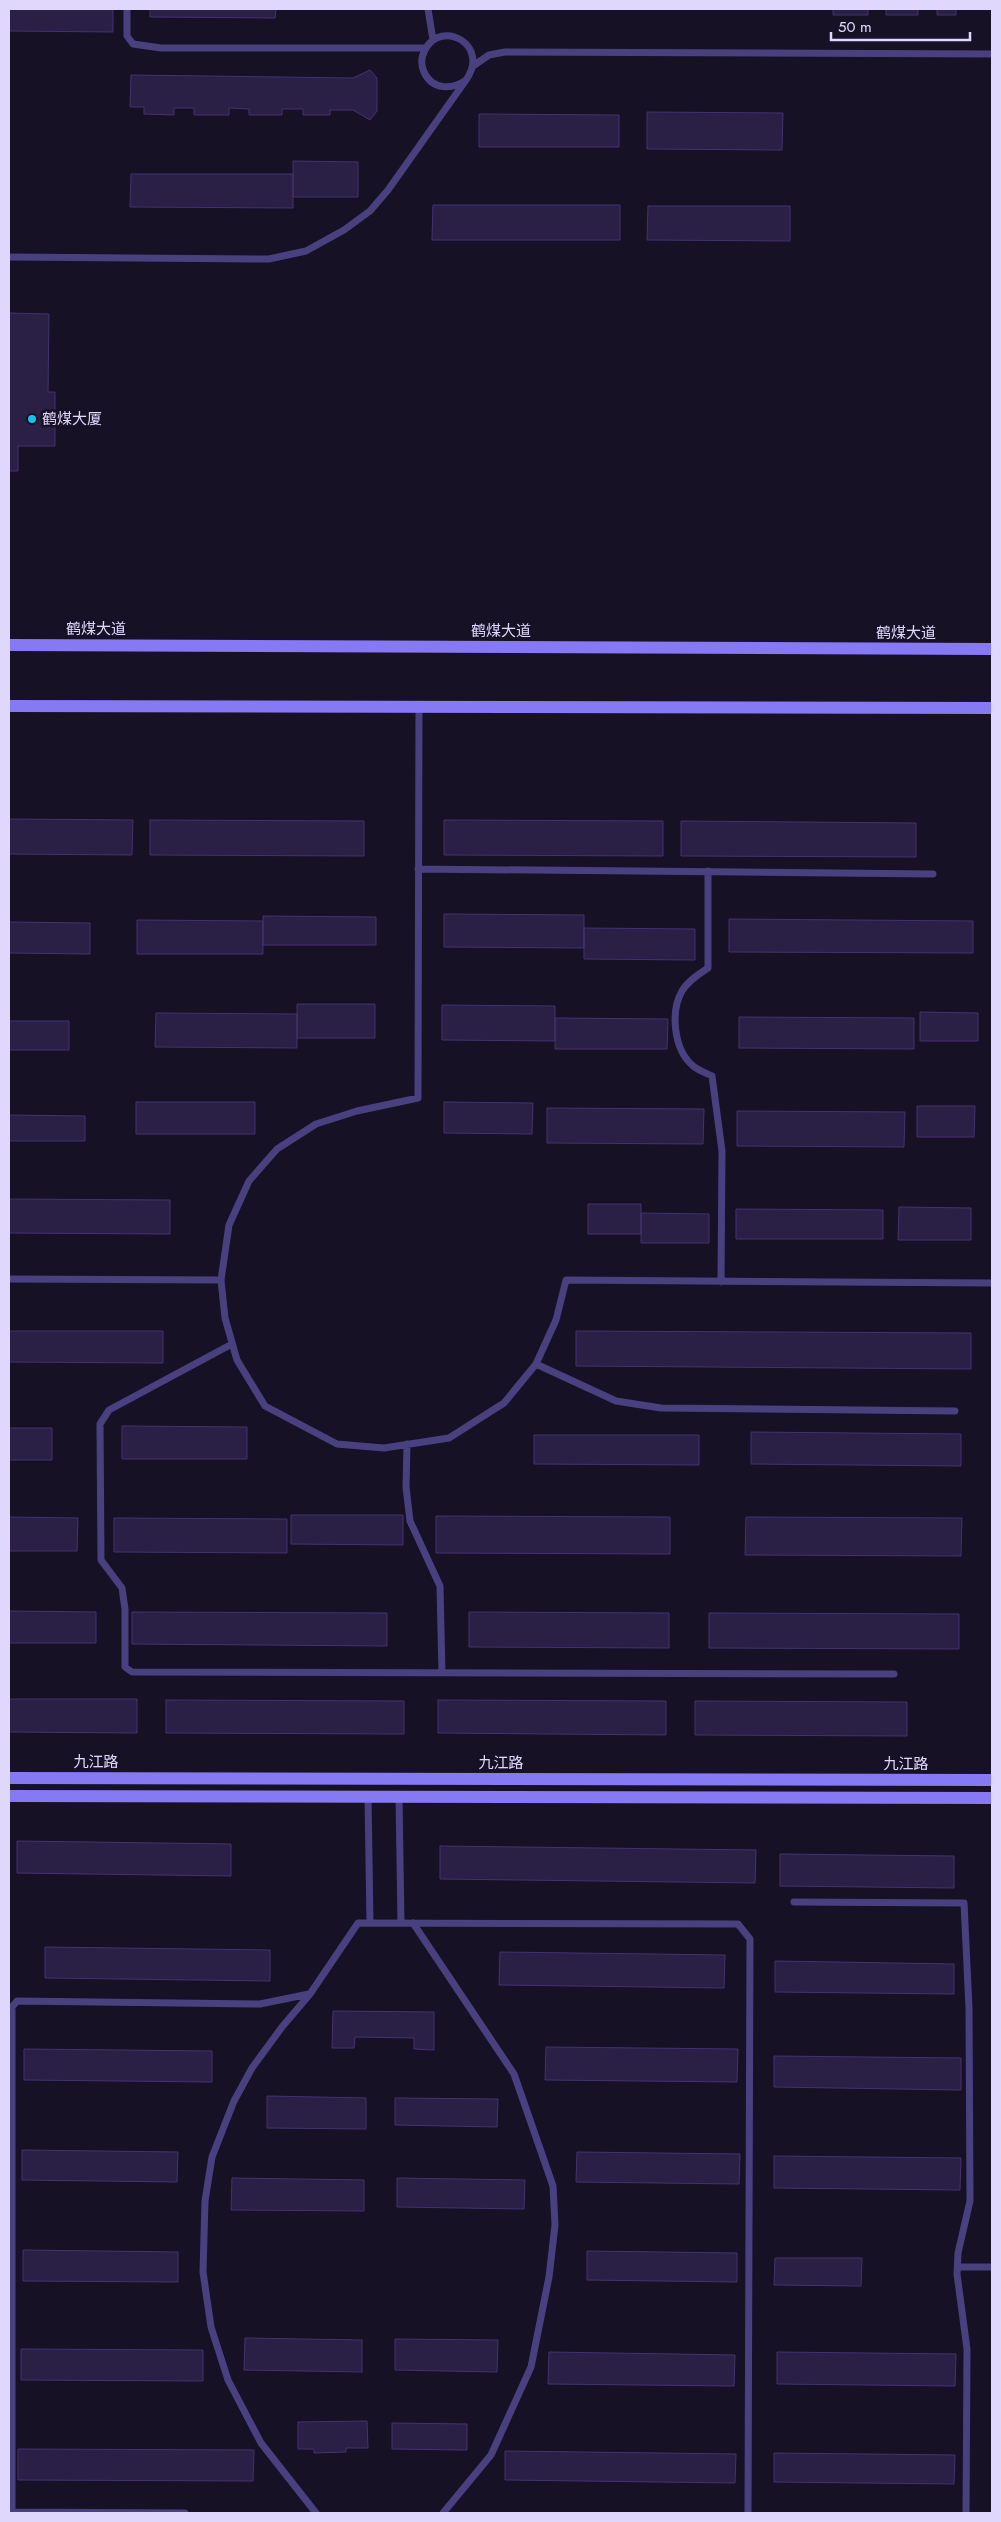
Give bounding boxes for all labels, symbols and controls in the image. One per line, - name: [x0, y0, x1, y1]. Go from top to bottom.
- scale bar: [831, 10, 970, 42]
- text: 50 m: [838, 16, 872, 38]
- place label: 鹤煤大厦: [42, 408, 102, 430]
- marker: 鹤煤大厦: [26, 413, 38, 425]
- street label: 鹤煤大道: [66, 618, 126, 640]
- street label: 鹤煤大道: [471, 620, 531, 642]
- street label: 鹤煤大道: [876, 622, 936, 644]
- street label: 九江路: [73, 1751, 119, 1773]
- street label: 九江路: [478, 1752, 524, 1774]
- street label: 九江路: [883, 1753, 929, 1775]

